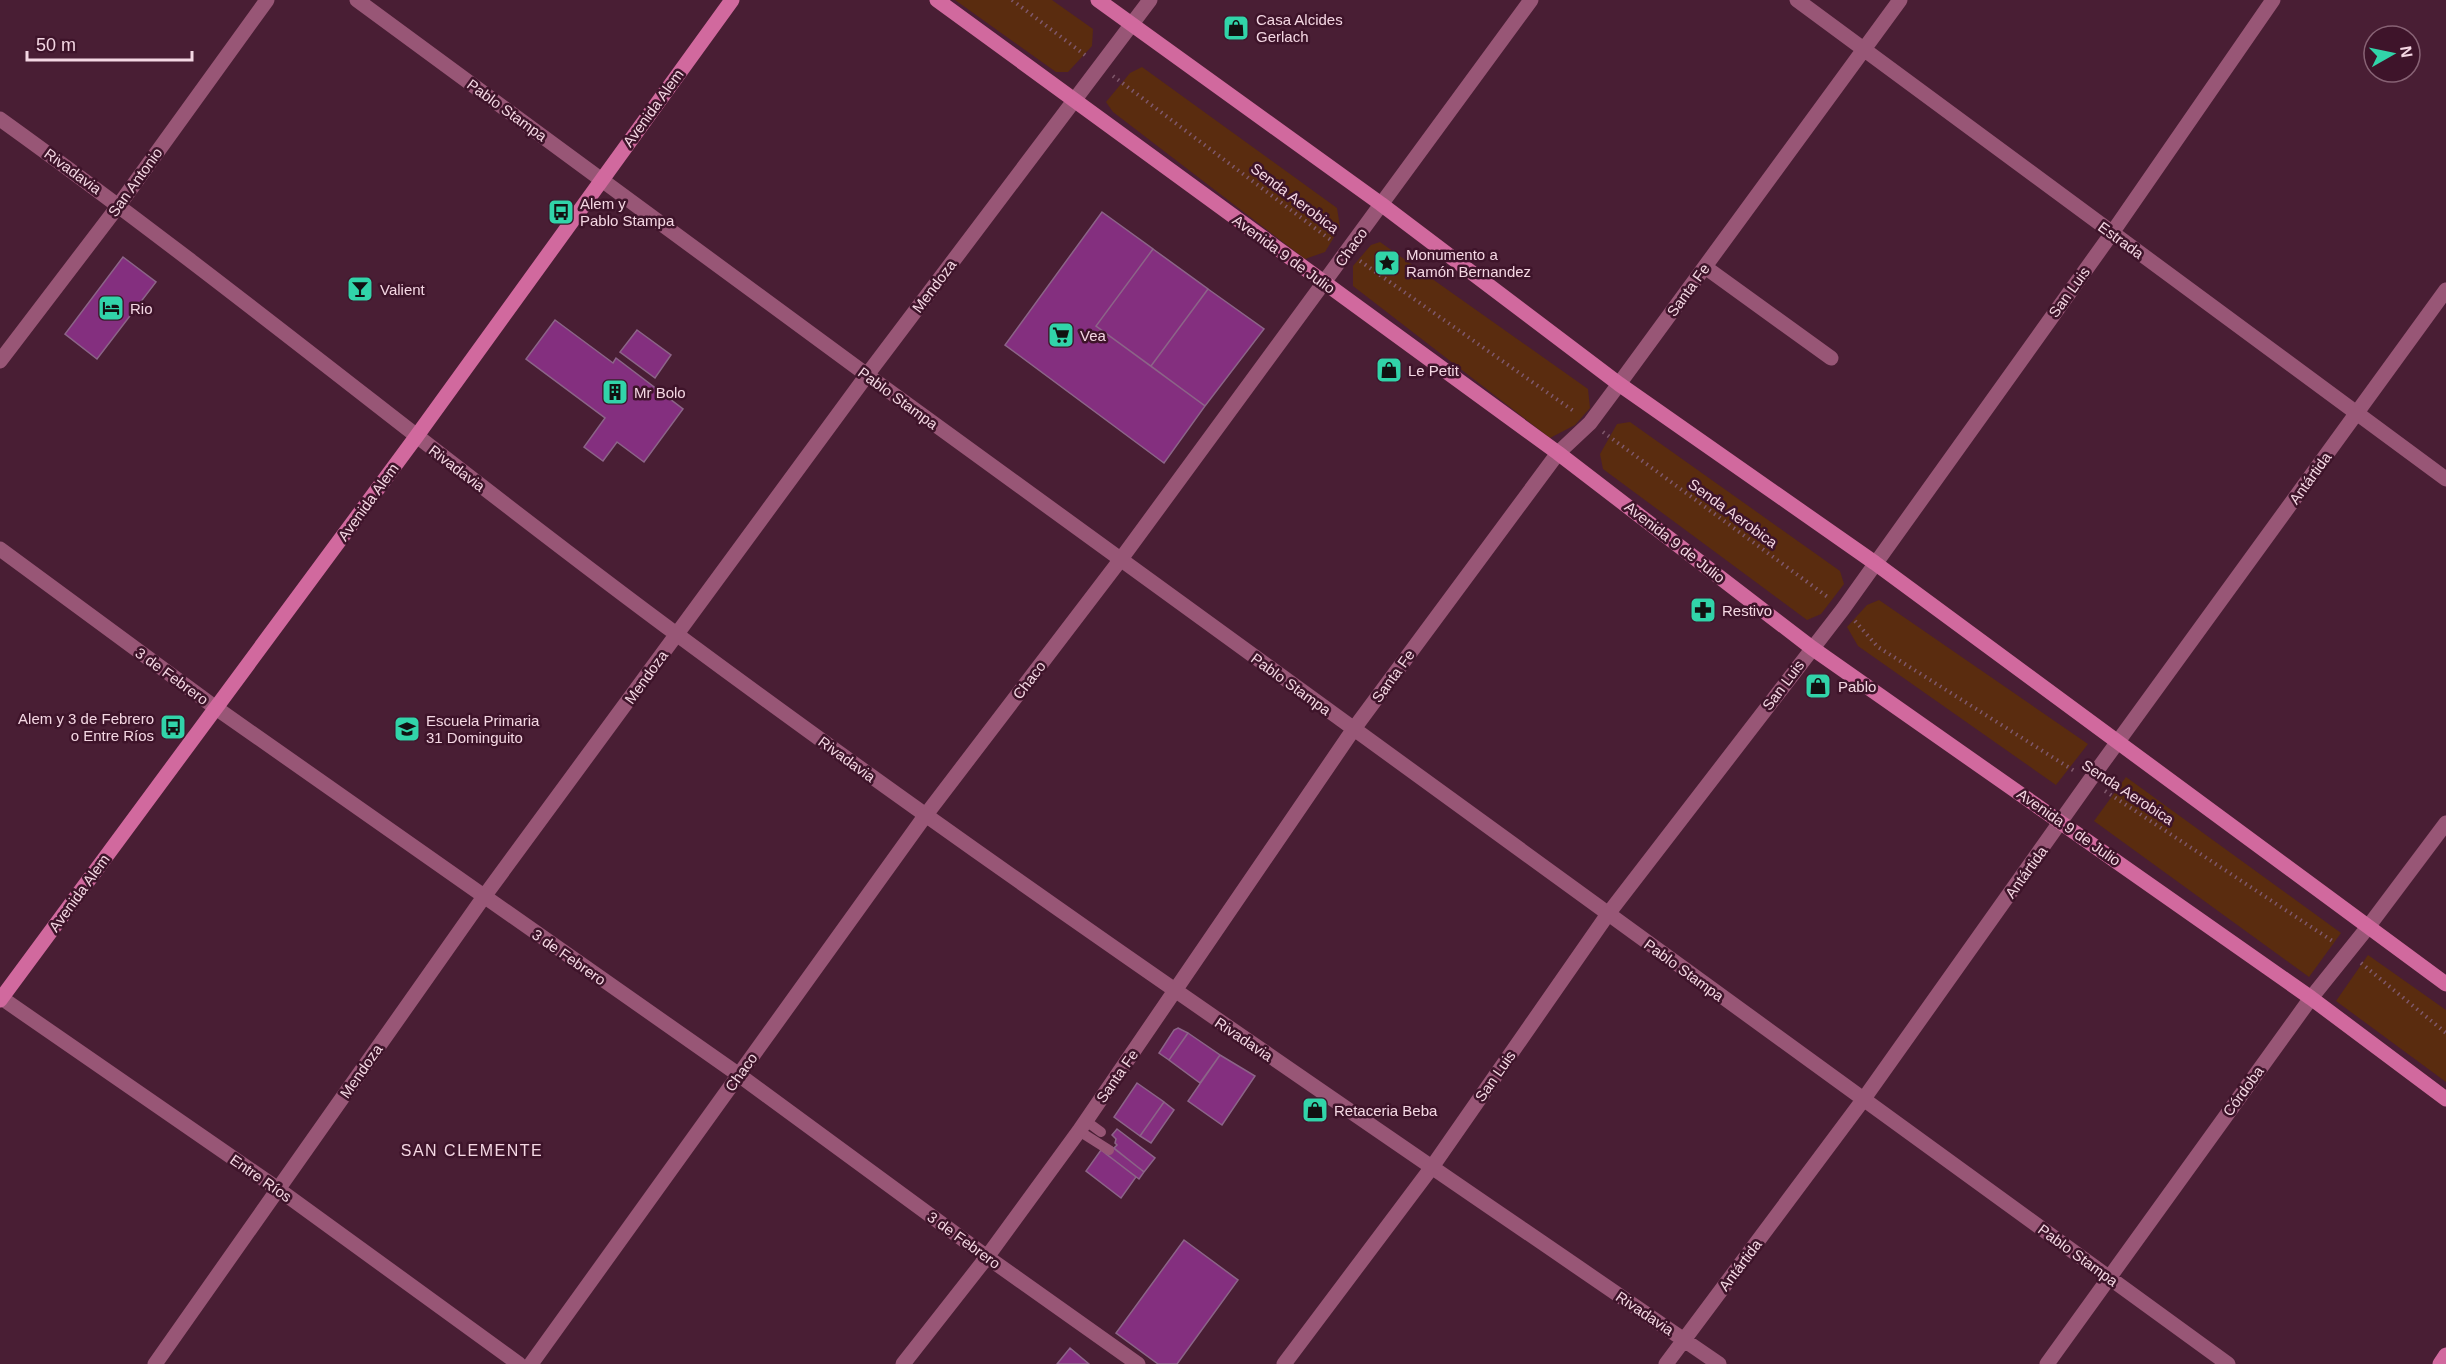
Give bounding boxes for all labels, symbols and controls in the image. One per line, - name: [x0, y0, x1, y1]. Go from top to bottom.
- place label: Casa Alcides Gerlach: [1256, 11, 1343, 45]
- shop icon: Casa Alcides Gerlach: [1221, 13, 1251, 43]
- scale bar: [27, 24, 192, 62]
- north arrow: [2362, 24, 2422, 84]
- text: 50 m: [36, 35, 76, 55]
- text: N: [2397, 45, 2416, 59]
- street label: Avenida Alem: [619, 66, 687, 150]
- street label: Pablo Stampa: [464, 75, 551, 145]
- street label: San Antonio: [104, 144, 166, 220]
- street label: Rivadavia: [41, 145, 105, 198]
- street label: Senda Aerobica: [1248, 159, 1343, 237]
- place label: Alem y Pablo Stampa: [580, 195, 675, 229]
- bus stop icon: Alem y Pablo Stampa: [546, 197, 576, 227]
- street label: Avenida 9 de Julio: [1230, 211, 1338, 297]
- street label: Estrada: [2095, 218, 2147, 262]
- street label: Chaco: [1331, 224, 1371, 270]
- place label: Monumento a Ramón Bernandez: [1406, 246, 1531, 280]
- place icon: Monumento a Ramón Bernandez: [1372, 248, 1402, 278]
- street label: Mendoza: [909, 256, 960, 316]
- street label: Santa Fe: [1663, 260, 1713, 320]
- street label: San Luis: [2045, 263, 2093, 321]
- bar icon: Valient: [345, 274, 375, 304]
- place label: Valient: [380, 281, 426, 298]
- hotel icon: Rio: [96, 293, 126, 323]
- place label: Rio: [130, 300, 153, 317]
- supermarket icon: Vea: [1046, 320, 1076, 350]
- place label: Vea: [1080, 327, 1107, 344]
- shop icon: Le Petit: [1374, 355, 1404, 385]
- place label: Le Petit: [1408, 362, 1460, 379]
- street label: Pablo Stampa: [855, 363, 942, 433]
- building icon: Mr Bolo: [600, 377, 630, 407]
- place label: Mr Bolo: [634, 384, 686, 401]
- street label: Rivadavia: [426, 441, 489, 495]
- street label: Antártida: [2285, 448, 2335, 507]
- street label: Avenida Alem: [334, 460, 402, 544]
- street label: Senda Aerobica: [1685, 475, 1781, 551]
- street label: Avenida 9 de Julio: [1622, 498, 1728, 586]
- pharmacy icon: Restivo: [1688, 595, 1718, 625]
- place label: Restivo: [1722, 602, 1772, 619]
- street label: 3 de Febrero: [132, 644, 212, 708]
- street label: Santa Fe: [1368, 646, 1418, 706]
- street label: Mendoza: [621, 647, 671, 707]
- street label: Pablo Stampa: [1248, 649, 1335, 719]
- street label: San Luis: [1759, 657, 1807, 713]
- street label: Chaco: [1009, 658, 1049, 702]
- shop icon: Pablo: [1803, 671, 1833, 701]
- place label: Pablo: [1838, 678, 1876, 695]
- place label: Alem y 3 de Febrero o Entre Ríos: [18, 710, 154, 744]
- bus stop icon: Alem y 3 de Febrero o Entre Ríos: [158, 712, 188, 742]
- place label: Escuela Primaria 31 Dominguito: [426, 712, 540, 746]
- school or university icon: Escuela Primaria 31 Dominguito: [392, 714, 422, 744]
- street label: Rivadavia: [815, 733, 879, 786]
- street label: Senda Aerobica: [2079, 756, 2178, 828]
- street label: Avenida 9 de Julio: [2014, 785, 2124, 869]
- street label: Antártida: [2001, 842, 2051, 901]
- street label: Avenida Alem: [45, 851, 113, 935]
- street label: 3 de Febrero: [529, 925, 609, 989]
- street label: Pablo Stampa: [1641, 935, 1728, 1005]
- street label: Rivadavia: [1212, 1014, 1277, 1065]
- street label: Mendoza: [336, 1040, 386, 1101]
- street label: Santa Fe: [1093, 1046, 1141, 1106]
- street label: San Luis: [1471, 1047, 1519, 1105]
- street label: Chaco: [721, 1049, 761, 1095]
- street label: Córdoba: [2219, 1062, 2267, 1119]
- shop icon: Retaceria Beba: [1300, 1095, 1330, 1125]
- place label: Retaceria Beba: [1334, 1102, 1438, 1119]
- district label: SAN CLEMENTE: [401, 1142, 543, 1159]
- street label: Entre Ríos: [227, 1151, 295, 1205]
- street label: 3 de Febrero: [924, 1208, 1004, 1272]
- street label: Pablo Stampa: [2035, 1220, 2122, 1290]
- street label: Antártida: [1715, 1235, 1765, 1294]
- street label: Rivadavia: [1613, 1288, 1678, 1339]

